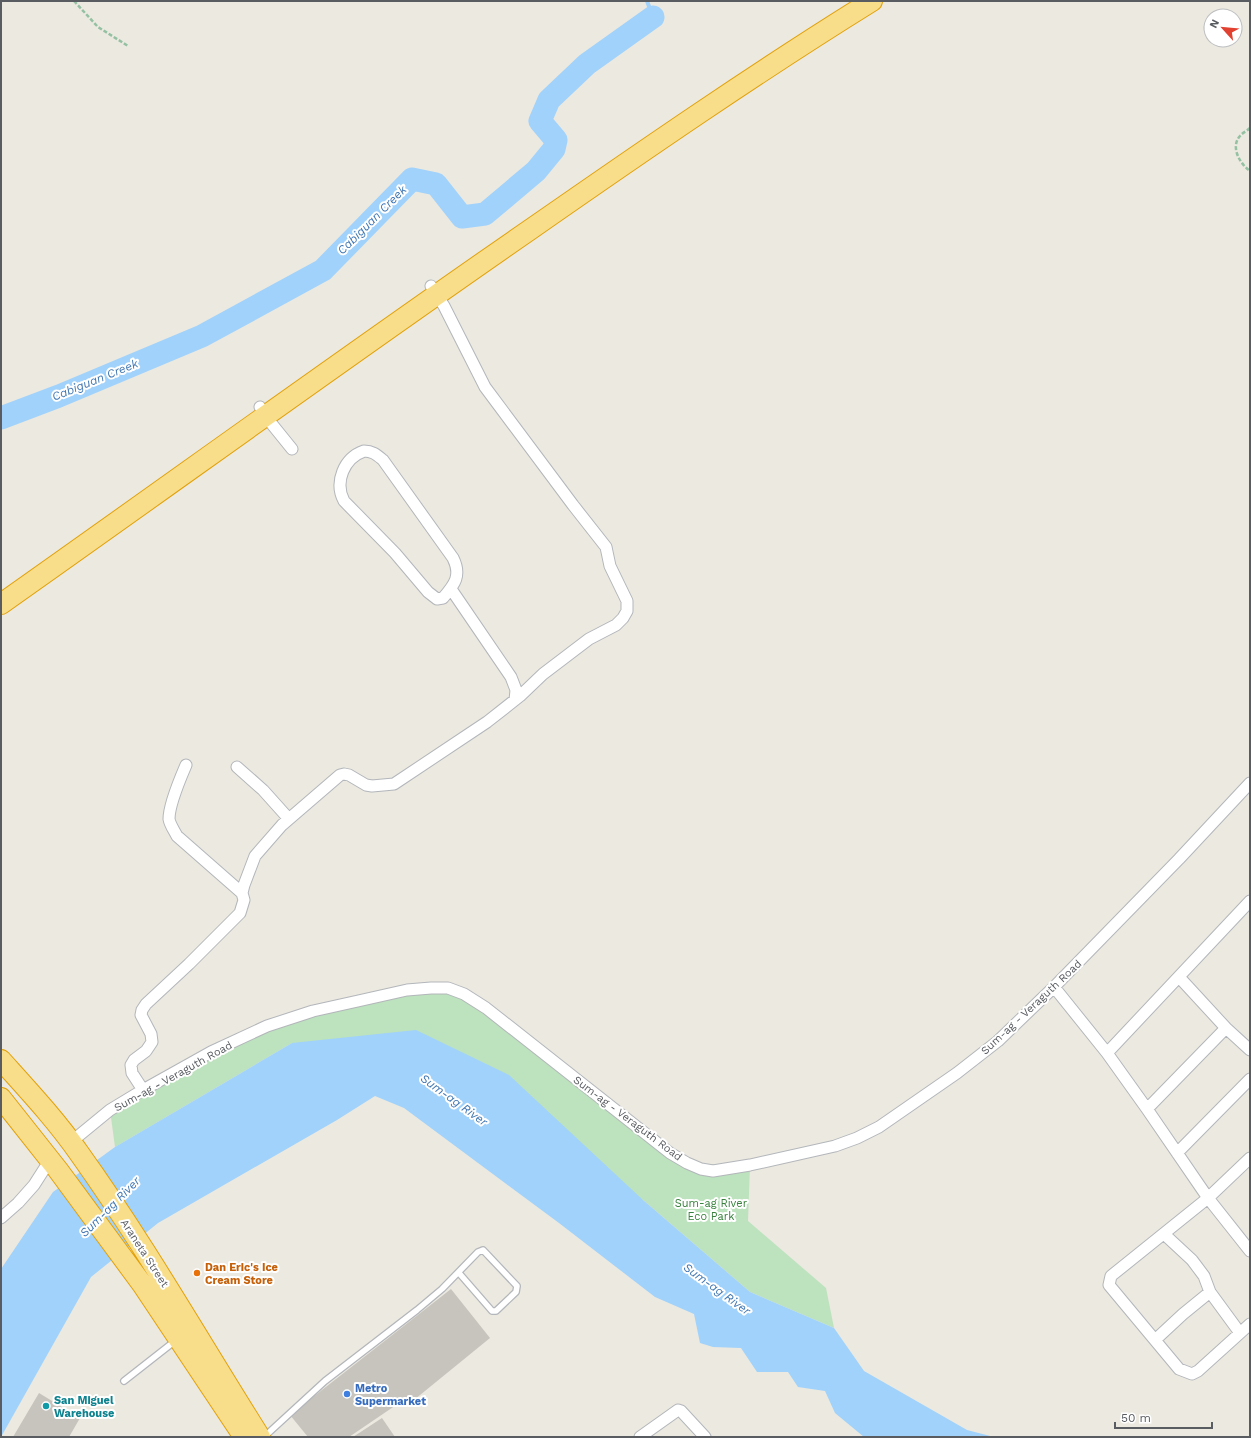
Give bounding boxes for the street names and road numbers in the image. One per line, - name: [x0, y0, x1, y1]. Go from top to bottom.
- street label: Sum-ag - Veraguth Road: [978, 957, 1084, 1057]
- street label: Sum-ag - Veraguth Road: [112, 1039, 234, 1114]
- street label: Sum-ag - Veraguth Road: [571, 1073, 685, 1164]
- street label: Araneta Street: [118, 1217, 172, 1290]

